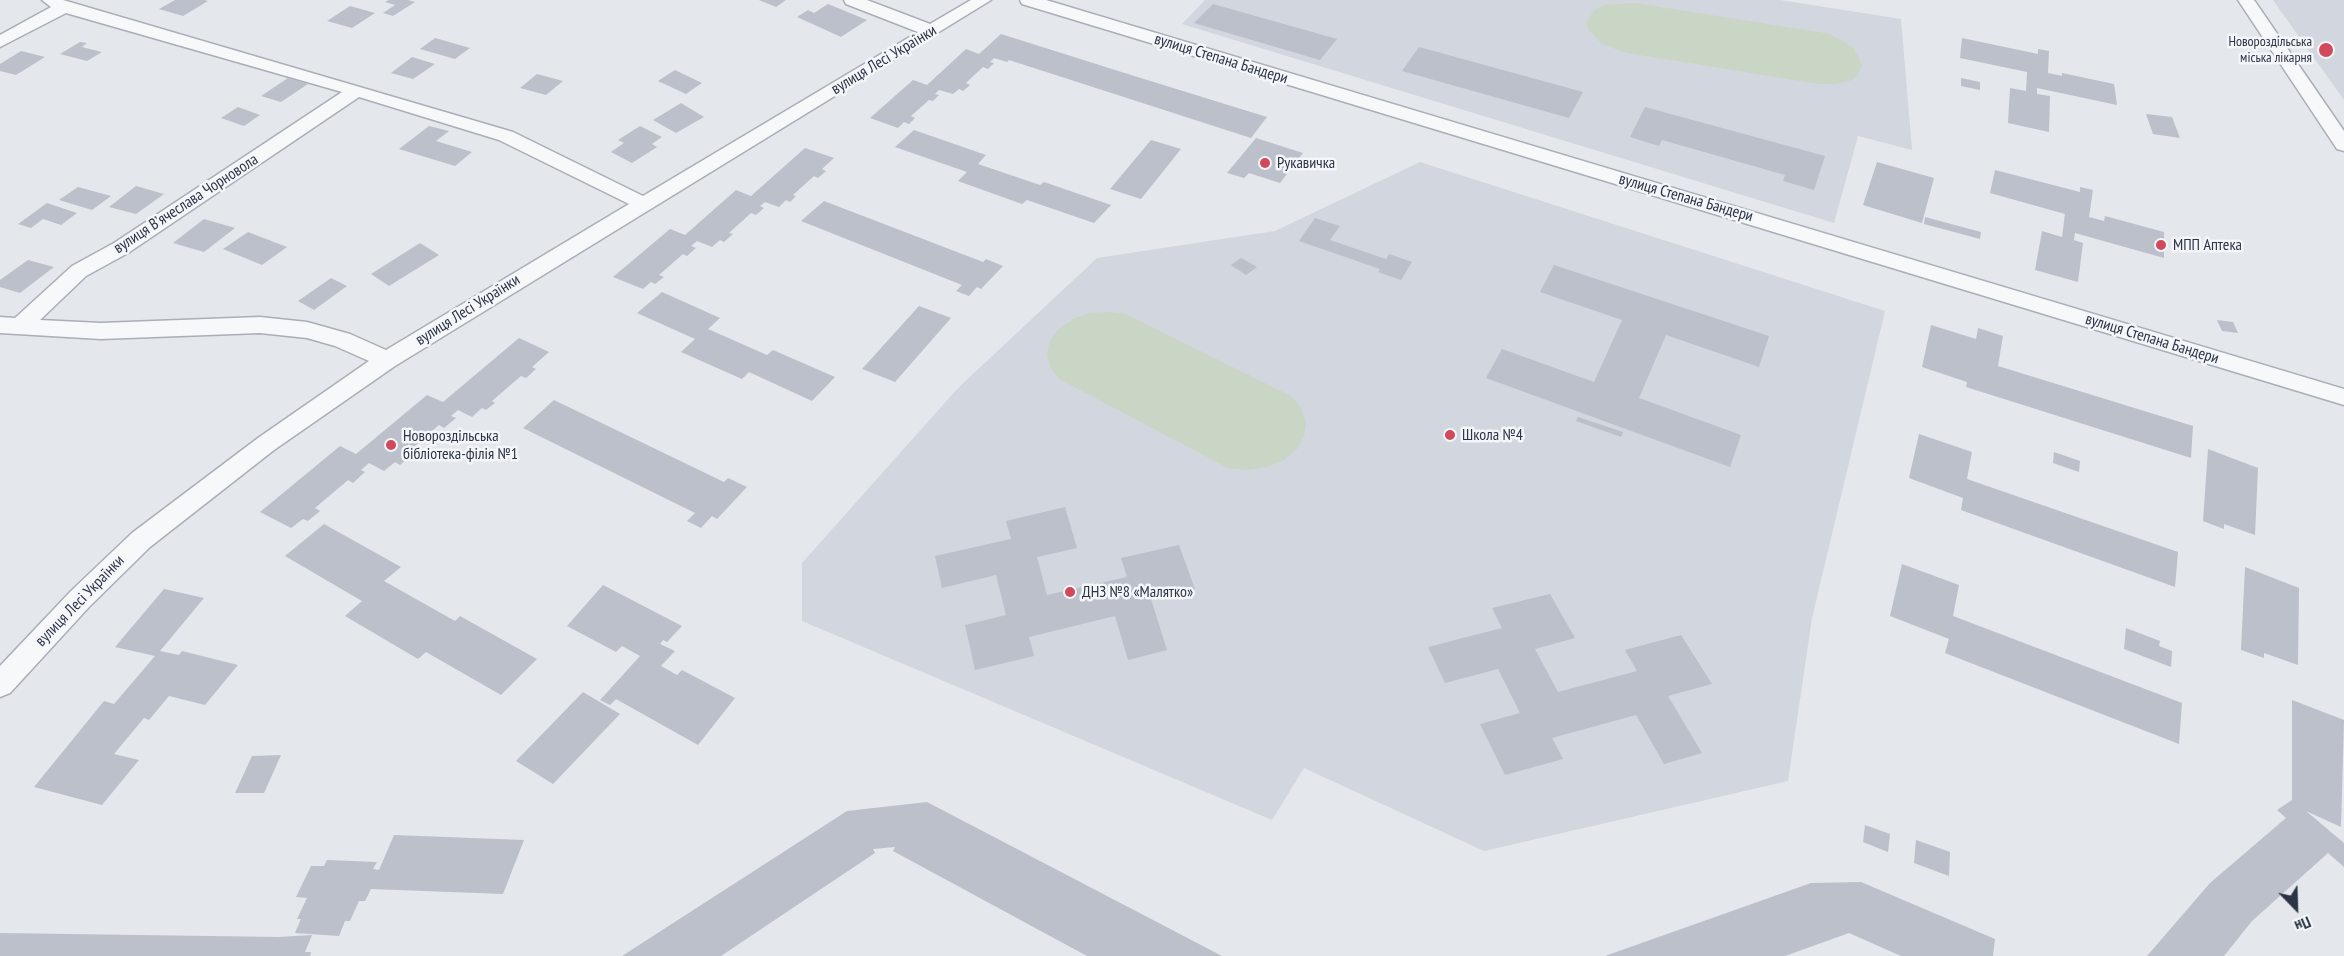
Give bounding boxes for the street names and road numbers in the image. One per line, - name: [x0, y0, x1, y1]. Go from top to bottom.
- street label: вулиця Лесі Українки: [828, 21, 940, 99]
- street label: вулиця Степана Бандери: [1152, 30, 1290, 88]
- street label: вулиця Вʼячеслава Чорновола: [110, 150, 262, 258]
- street label: вулиця Степана Бандери: [1617, 170, 1755, 226]
- street label: вулиця Лесі Українки: [412, 270, 524, 350]
- street label: вулиця Степана Бандери: [2083, 310, 2221, 368]
- street label: вулиця Лесі Українки: [32, 551, 128, 651]

